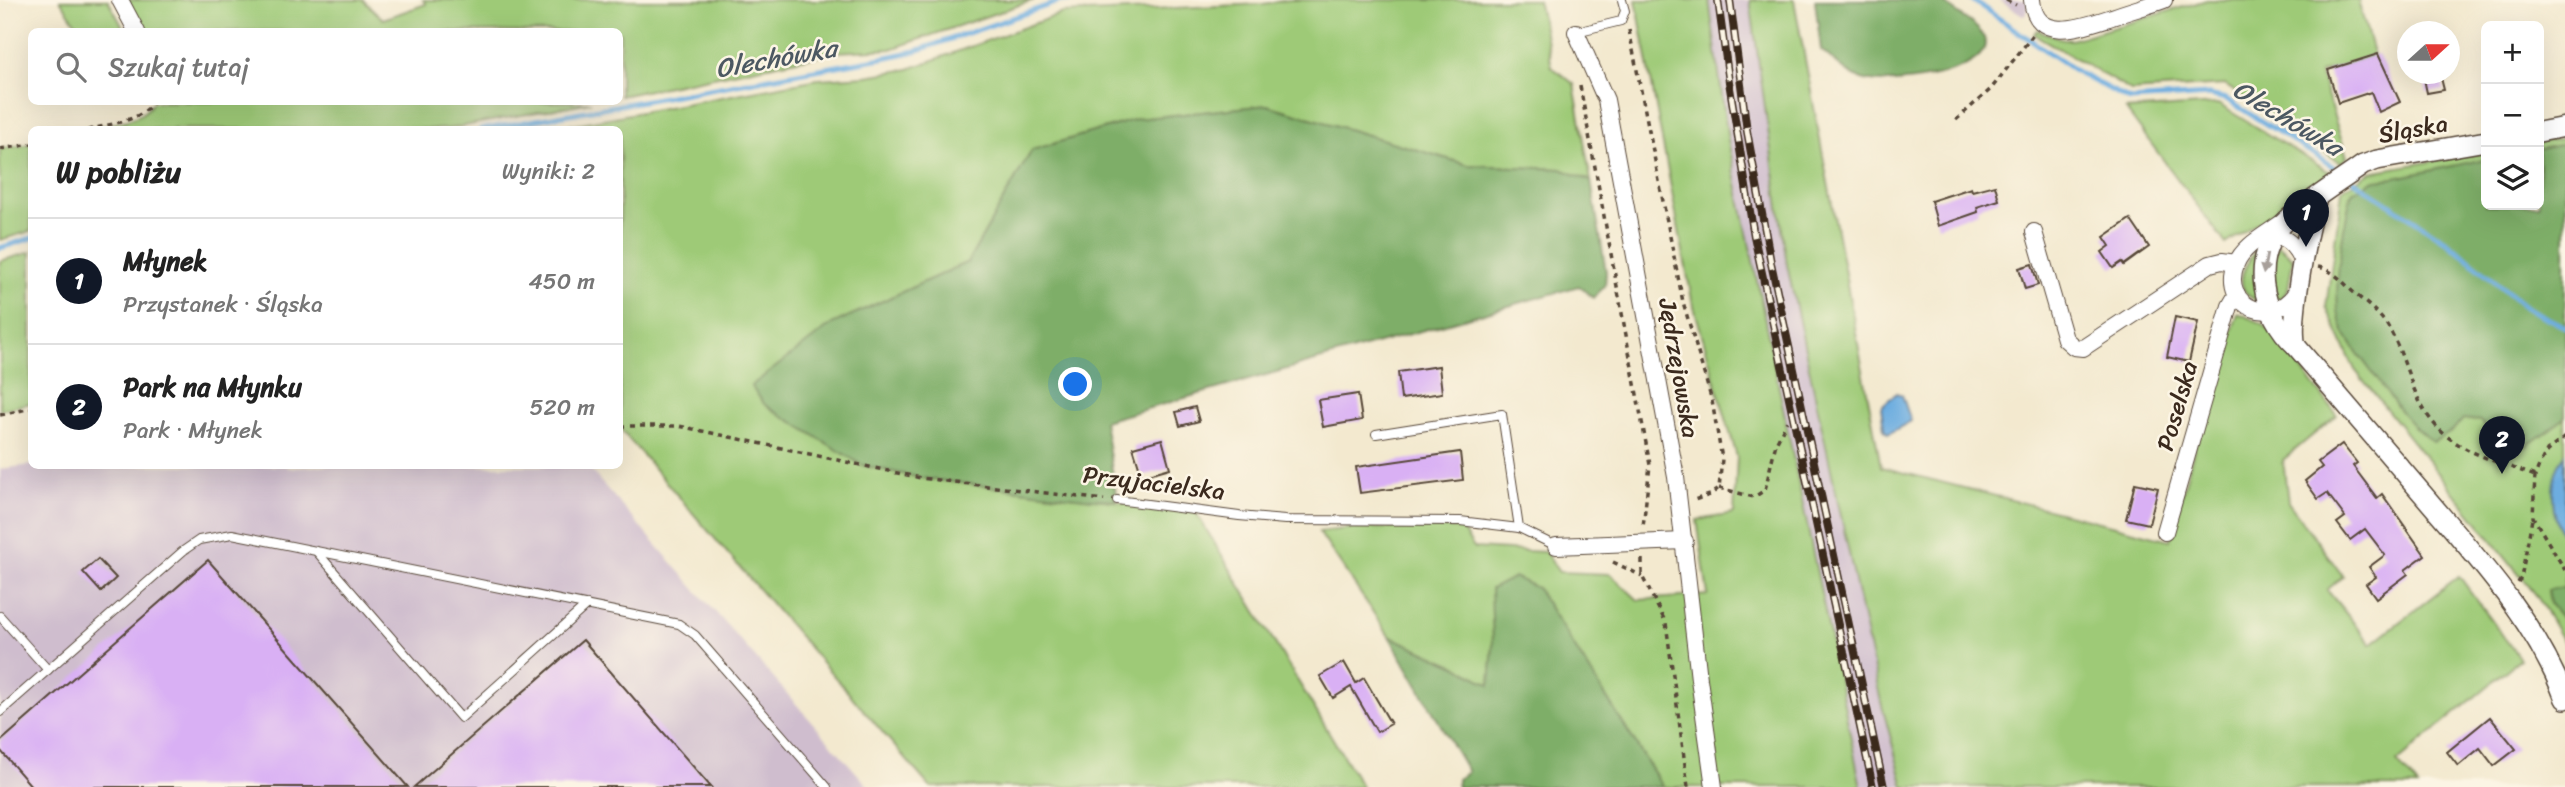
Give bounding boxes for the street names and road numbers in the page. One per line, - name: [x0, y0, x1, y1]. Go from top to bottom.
- street label: Śląska: [2375, 102, 2451, 156]
- street label: Jędrzejowska: [1646, 294, 1712, 441]
- street label: Poselska: [2144, 356, 2210, 456]
- street label: Przyjacielska: [1081, 453, 1227, 513]

